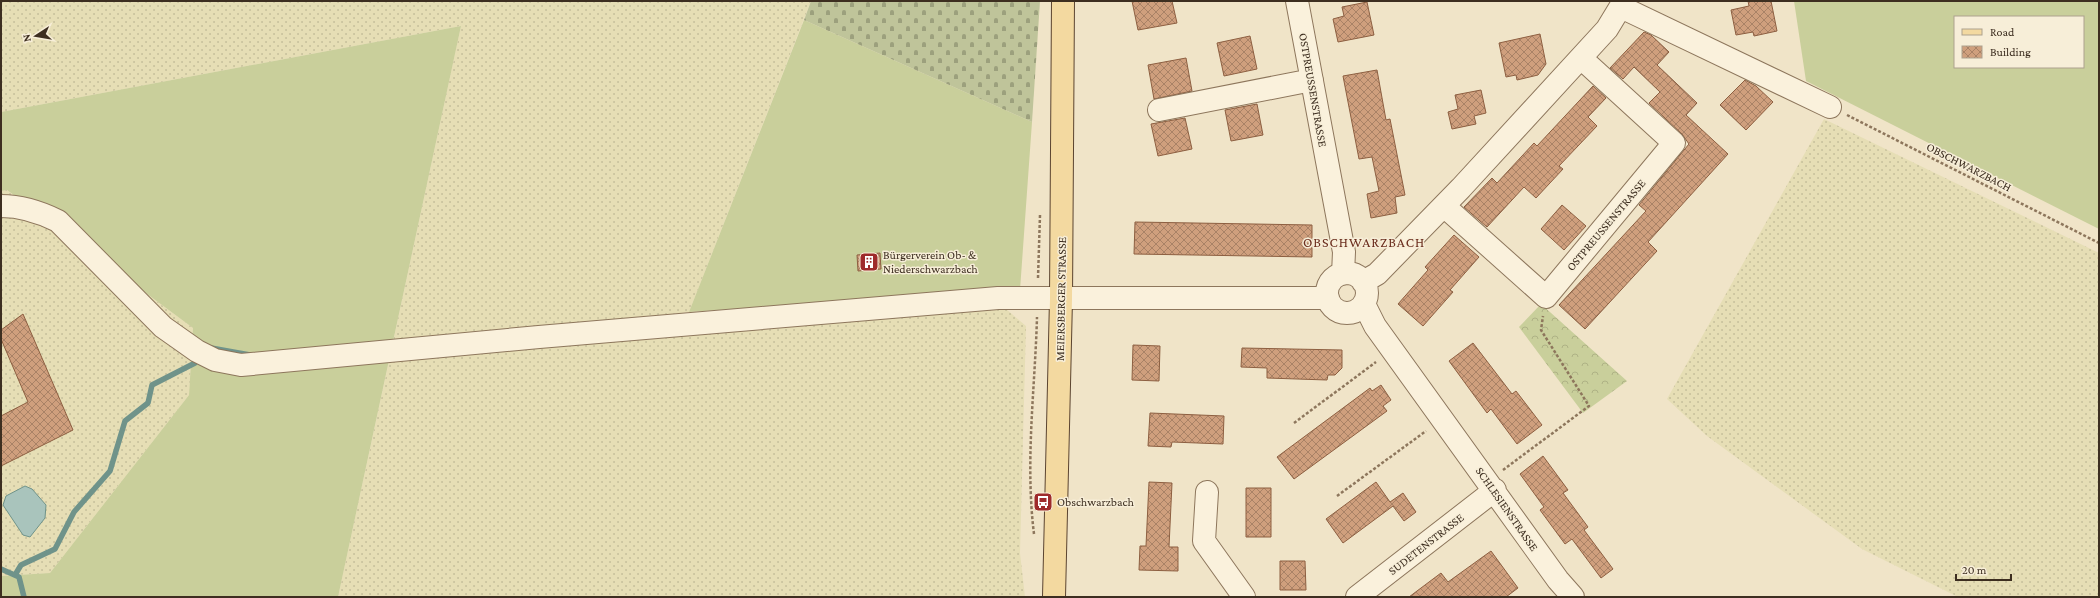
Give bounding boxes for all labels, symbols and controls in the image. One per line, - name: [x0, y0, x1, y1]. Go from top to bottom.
- north arrow: [16, 16, 56, 56]
- legend: [1954, 16, 2084, 68]
- text: Road: [1990, 25, 2015, 39]
- street label: OSTPREUSSENSTRASSE: [1296, 32, 1330, 149]
- text: N: [19, 33, 33, 43]
- text: Building: [1990, 45, 2031, 59]
- street label: OBSCHWARZBACH: [1924, 140, 2014, 195]
- street label: OSTPREUSSENSTRASSE: [1563, 176, 1649, 274]
- district label: OBSCHWARZBACH: [1303, 234, 1425, 250]
- street label: MEIERSBERGER STRASSE: [1053, 236, 1069, 361]
- place label: Bürgerverein Ob- & Niederschwarzbach: [883, 248, 978, 276]
- building icon: Bürgerverein Ob- & Niederschwarzbach: [858, 251, 880, 273]
- street label: SCHLESIENSTRASSE: [1473, 464, 1542, 554]
- bus stop icon: Obschwarzbach: [1032, 491, 1054, 513]
- place label: Obschwarzbach: [1057, 495, 1134, 509]
- street label: SUDETENSTRASSE: [1386, 510, 1467, 578]
- scale bar: [1956, 556, 2011, 582]
- text: 20 m: [1962, 563, 1987, 577]

